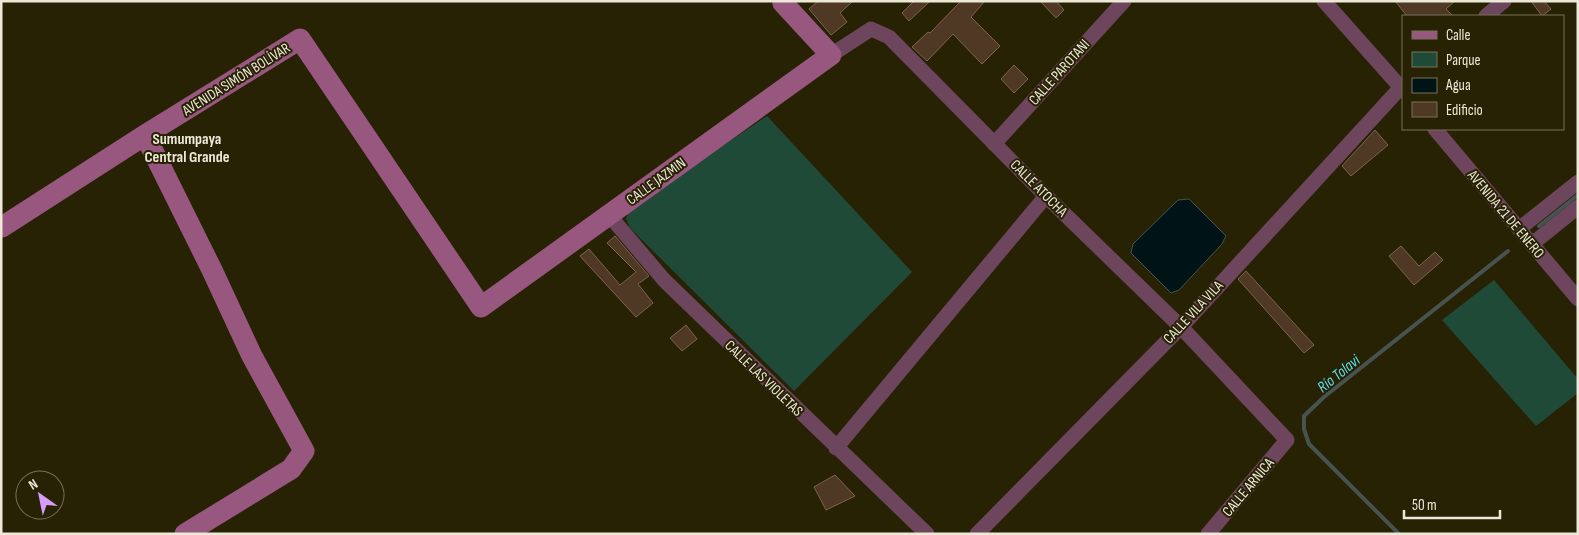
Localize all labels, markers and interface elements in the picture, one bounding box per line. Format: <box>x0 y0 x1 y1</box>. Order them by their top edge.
legend <box>1402 15 1564 130</box>
text: Calle <box>1446 26 1470 45</box>
street label: CALLE PAROTANI <box>1025 35 1094 109</box>
street label: AVENIDA SIMÓN BOLÍVAR <box>178 39 294 121</box>
text: Parque <box>1446 51 1481 70</box>
text: Agua <box>1445 76 1471 95</box>
text: Edificio <box>1446 101 1483 120</box>
district label: Sumumpaya Central Grande <box>144 130 230 167</box>
street label: CALLE JAZMIN <box>623 153 690 209</box>
street label: CALLE ATOCHA <box>1006 156 1072 222</box>
street label: AVENIDA 21 DE ENERO <box>1462 165 1548 262</box>
street label: CALLE VILA VILA <box>1159 276 1228 348</box>
street label: CALLE LAS VIOLETAS <box>721 336 807 420</box>
water label: Río Tolavi <box>1314 351 1365 397</box>
street label: CALLE ARNICA <box>1218 454 1279 521</box>
north arrow <box>15 470 65 520</box>
text: N <box>25 475 41 494</box>
scale bar <box>1404 488 1500 520</box>
text: 50 m <box>1412 496 1437 515</box>

